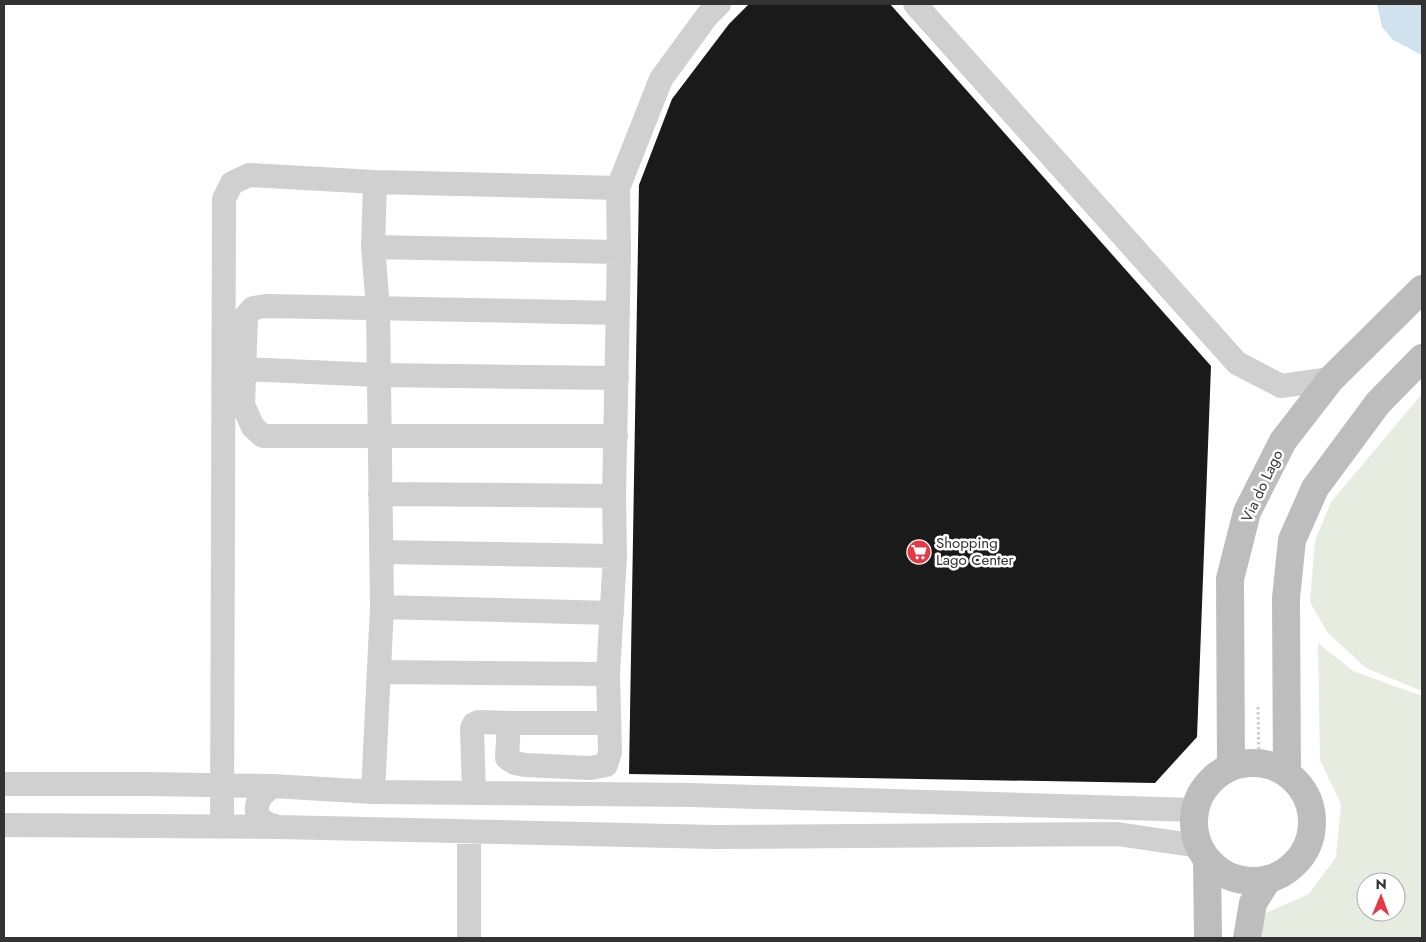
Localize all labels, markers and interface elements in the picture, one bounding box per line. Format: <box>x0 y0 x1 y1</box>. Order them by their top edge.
street label: Via do Lago <box>1236 446 1288 526</box>
place label: Shopping Lago Center <box>936 532 1014 571</box>
supermarket icon: Shopping Lago Center <box>906 539 932 565</box>
north arrow <box>1356 872 1406 922</box>
text: N <box>1375 874 1387 894</box>

